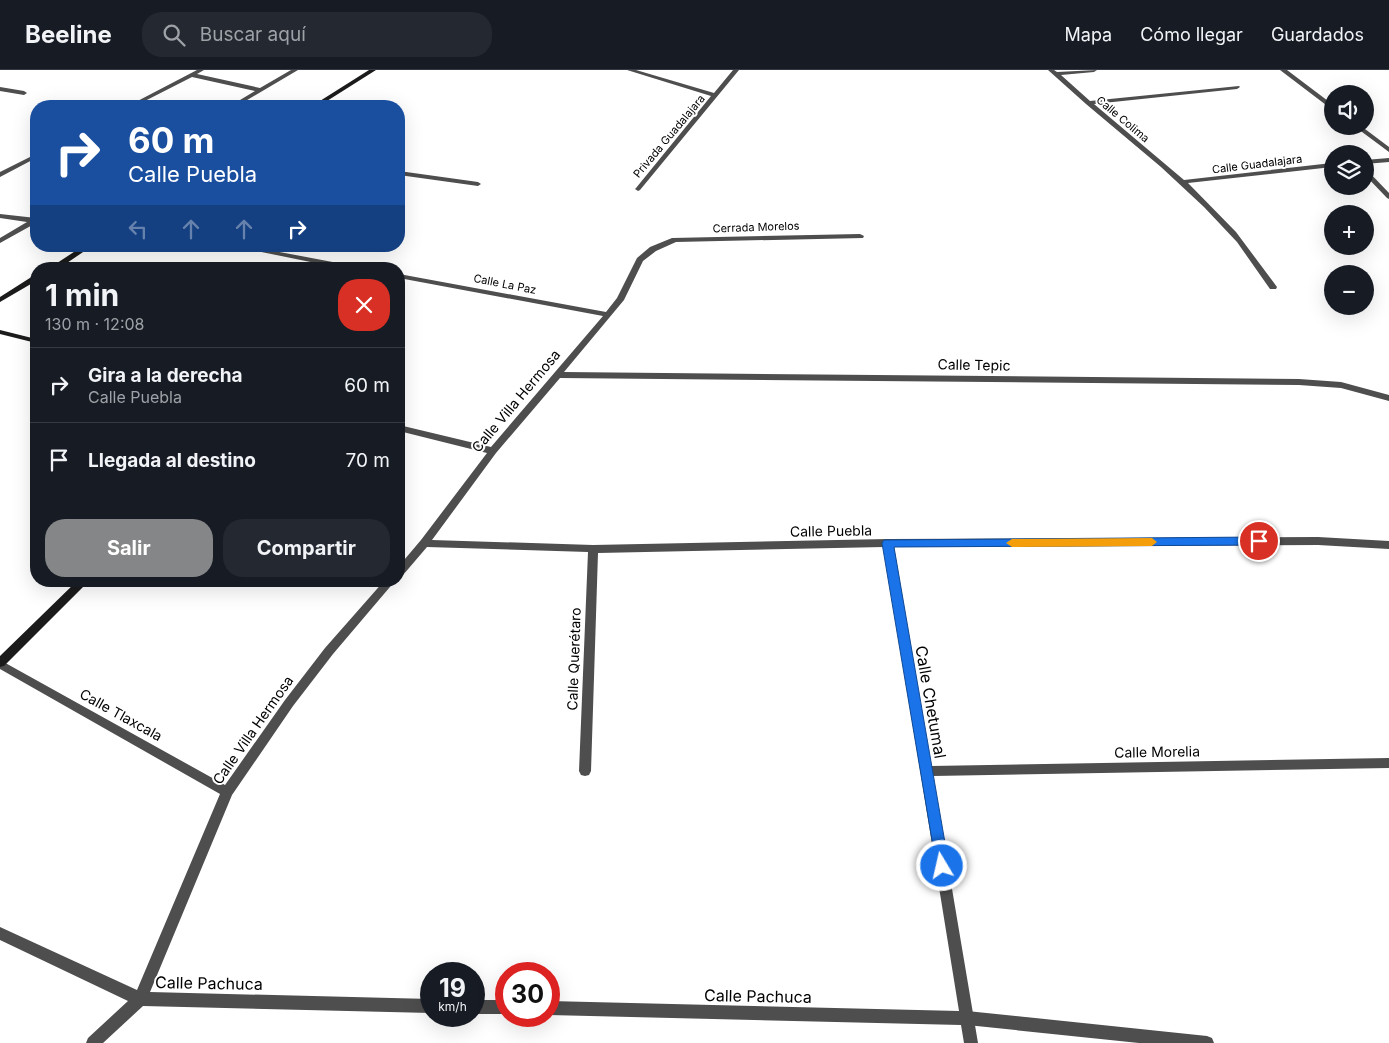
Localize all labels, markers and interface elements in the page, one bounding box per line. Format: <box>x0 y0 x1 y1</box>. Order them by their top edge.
search box <box>142 12 492 57</box>
text: Beeline <box>25 20 112 49</box>
icon: search <box>160 21 188 49</box>
text: Buscar aquí <box>200 23 306 46</box>
text: Mapa <box>1065 24 1112 45</box>
text: Cómo llegar <box>1140 24 1243 45</box>
text: Guardados <box>1271 24 1364 45</box>
map controls <box>1324 85 1374 315</box>
button: sound <box>1324 85 1374 135</box>
street label: Privada Guadalajara <box>630 92 708 180</box>
street label: Calle Colima <box>1094 93 1152 145</box>
text: 60 m <box>128 119 215 161</box>
icon: right <box>45 120 110 185</box>
button: layers <box>1324 145 1374 195</box>
street label: Calle Guadalajara <box>1211 152 1303 176</box>
text: Calle Puebla <box>128 161 257 187</box>
button: + <box>1324 205 1374 255</box>
icon: left <box>124 215 152 243</box>
icon: ahead <box>177 215 205 243</box>
icon: ahead <box>230 215 258 243</box>
icon: right <box>283 215 311 243</box>
street label: Cerrada Morelos <box>712 218 800 236</box>
button: − <box>1324 265 1374 315</box>
street label: Calle La Paz <box>472 271 538 297</box>
text: 1 min <box>45 277 119 313</box>
button: close <box>338 279 390 331</box>
text: 130 m · 12:08 <box>45 314 144 334</box>
street label: Calle Villa Hermosa <box>468 346 563 455</box>
street label: Calle Tepic <box>937 355 1011 374</box>
text: Gira a la derecha <box>88 364 243 387</box>
icon: right <box>45 371 73 399</box>
text: 60 m <box>344 374 390 397</box>
text: Calle Puebla <box>88 387 182 407</box>
icon: arrive <box>45 446 73 474</box>
text: Llegada al destino <box>88 449 256 472</box>
text: 70 m <box>346 449 390 472</box>
button: Salir <box>45 519 213 577</box>
button: Compartir <box>223 519 390 577</box>
pin <box>1238 520 1280 562</box>
street label: Calle Puebla <box>790 521 872 540</box>
icon: arrive <box>1245 527 1273 555</box>
street label: Calle Querétaro <box>563 607 584 711</box>
street label: Calle Chetumal <box>911 644 951 760</box>
street label: Calle Villa Hermosa <box>209 672 296 787</box>
street label: Calle Tlaxcala <box>77 685 166 744</box>
street label: Calle Morelia <box>1114 742 1200 761</box>
position arrow <box>915 839 967 891</box>
speed limit sign: 30 <box>495 962 560 1027</box>
street label: Calle Pachuca <box>155 972 263 994</box>
text: 19 <box>439 973 466 1003</box>
street label: Calle Pachuca <box>704 985 812 1007</box>
text: km/h <box>438 999 467 1014</box>

